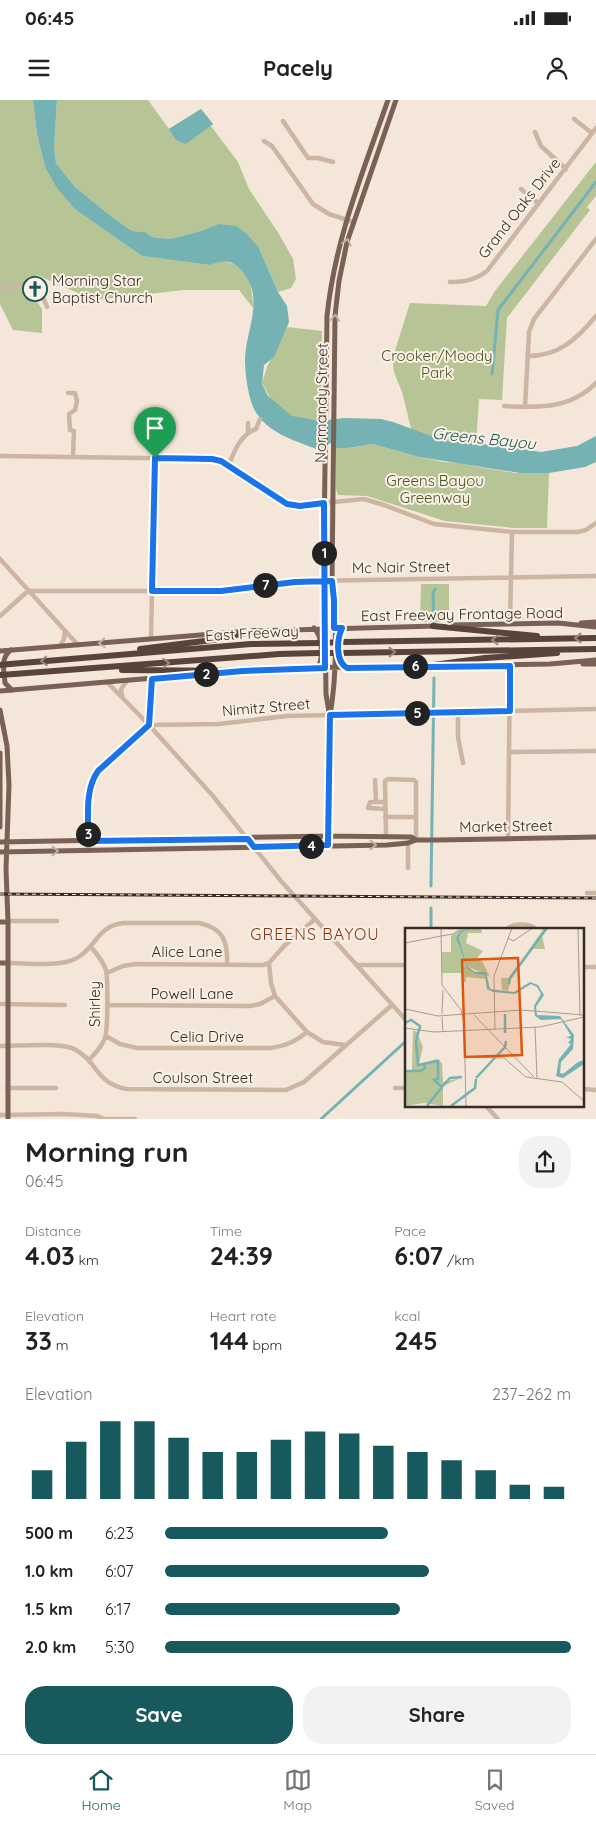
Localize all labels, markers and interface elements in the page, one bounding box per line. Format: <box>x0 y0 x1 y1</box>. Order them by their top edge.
text: 06:45 <box>25 6 74 30</box>
icon: menu <box>25 54 53 82</box>
text: Pacely <box>263 54 333 82</box>
icon: person <box>543 54 571 82</box>
street label: Grand Oaks Drive <box>474 154 564 262</box>
one-way arrow <box>342 238 352 246</box>
place label: Morning Star Baptist Church <box>52 271 153 307</box>
church icon: Morning Star Baptist Church <box>22 276 48 302</box>
one-way arrow <box>329 314 340 322</box>
street label: Normandy Street <box>310 343 332 463</box>
park label: Crooker/Moody Park <box>381 346 493 382</box>
pin <box>134 407 176 458</box>
icon: arrive <box>141 414 169 442</box>
water label: Greens Bayou <box>431 423 538 453</box>
park label: Greens Bayou Greenway <box>386 471 484 507</box>
pin: 1 <box>312 540 336 566</box>
text: 1 <box>322 544 327 562</box>
street label: Mc Nair Street <box>352 557 450 577</box>
pin: 7 <box>252 572 278 598</box>
text: 7 <box>262 576 269 594</box>
street label: East Freeway Frontage Road <box>361 603 563 625</box>
street label: East Freeway <box>205 621 299 645</box>
one-way arrow <box>574 633 582 643</box>
one-way arrow <box>490 634 498 645</box>
one-way arrow <box>97 637 105 648</box>
one-way arrow <box>388 647 396 657</box>
pin: 6 <box>402 654 428 678</box>
one-way arrow <box>40 655 48 666</box>
one-way arrow <box>163 657 171 668</box>
text: 6 <box>412 657 419 675</box>
pin: 2 <box>194 662 218 686</box>
text: 2 <box>203 665 210 683</box>
street label: Nimitz Street <box>221 694 311 720</box>
pin: 5 <box>404 700 430 726</box>
text: 5 <box>413 704 422 722</box>
street label: Market Street <box>459 816 553 836</box>
pin: 3 <box>76 822 100 846</box>
text: 3 <box>85 825 92 843</box>
pin: 4 <box>298 834 324 858</box>
text: 4 <box>307 837 316 855</box>
one-way arrow <box>369 840 377 850</box>
one-way arrow <box>52 846 60 856</box>
district label: GREENS BAYOU <box>250 924 380 944</box>
inset map <box>405 928 584 1106</box>
street label: Alice Lane <box>152 942 222 961</box>
street label: Shirley <box>85 981 104 1027</box>
street label: Powell Lane <box>151 984 233 1003</box>
street label: Celia Drive <box>170 1027 244 1046</box>
street label: Coulson Street <box>153 1068 253 1087</box>
text: Morning run <box>25 1134 189 1169</box>
button: share <box>519 1136 571 1188</box>
text: 06:45 <box>25 1171 63 1191</box>
text: Distance <box>25 1222 81 1240</box>
text: Time <box>210 1222 242 1240</box>
text: Pace <box>394 1222 426 1240</box>
text: 4.03 <box>25 1240 75 1271</box>
text: 24:39 <box>210 1240 273 1271</box>
text: 6:07 <box>394 1240 443 1271</box>
text: km <box>75 1251 99 1269</box>
text: /km <box>443 1251 474 1269</box>
text: Elevation <box>25 1307 84 1325</box>
text: Heart rate <box>210 1307 276 1325</box>
text: kcal <box>394 1307 420 1325</box>
text: 33 <box>25 1325 52 1356</box>
text: 144 <box>210 1325 249 1356</box>
text: 245 <box>394 1325 438 1356</box>
text: m <box>52 1336 68 1354</box>
text: bpm <box>249 1336 282 1354</box>
text: Elevation <box>25 1384 92 1404</box>
text: 237–262 m <box>492 1384 571 1404</box>
text: 500 m <box>25 1523 73 1543</box>
text: 6:23 <box>105 1523 134 1543</box>
text: 1.0 km <box>25 1561 73 1581</box>
text: 6:07 <box>105 1561 133 1581</box>
text: 1.5 km <box>25 1599 73 1619</box>
text: 6:17 <box>105 1599 131 1619</box>
text: 2.0 km <box>25 1637 76 1657</box>
text: 5:30 <box>105 1637 135 1657</box>
button: Save <box>25 1686 293 1744</box>
button: Share <box>303 1686 571 1744</box>
tab: Home <box>81 1766 121 1814</box>
tab: Map <box>283 1766 312 1814</box>
tab: Saved <box>475 1766 515 1814</box>

